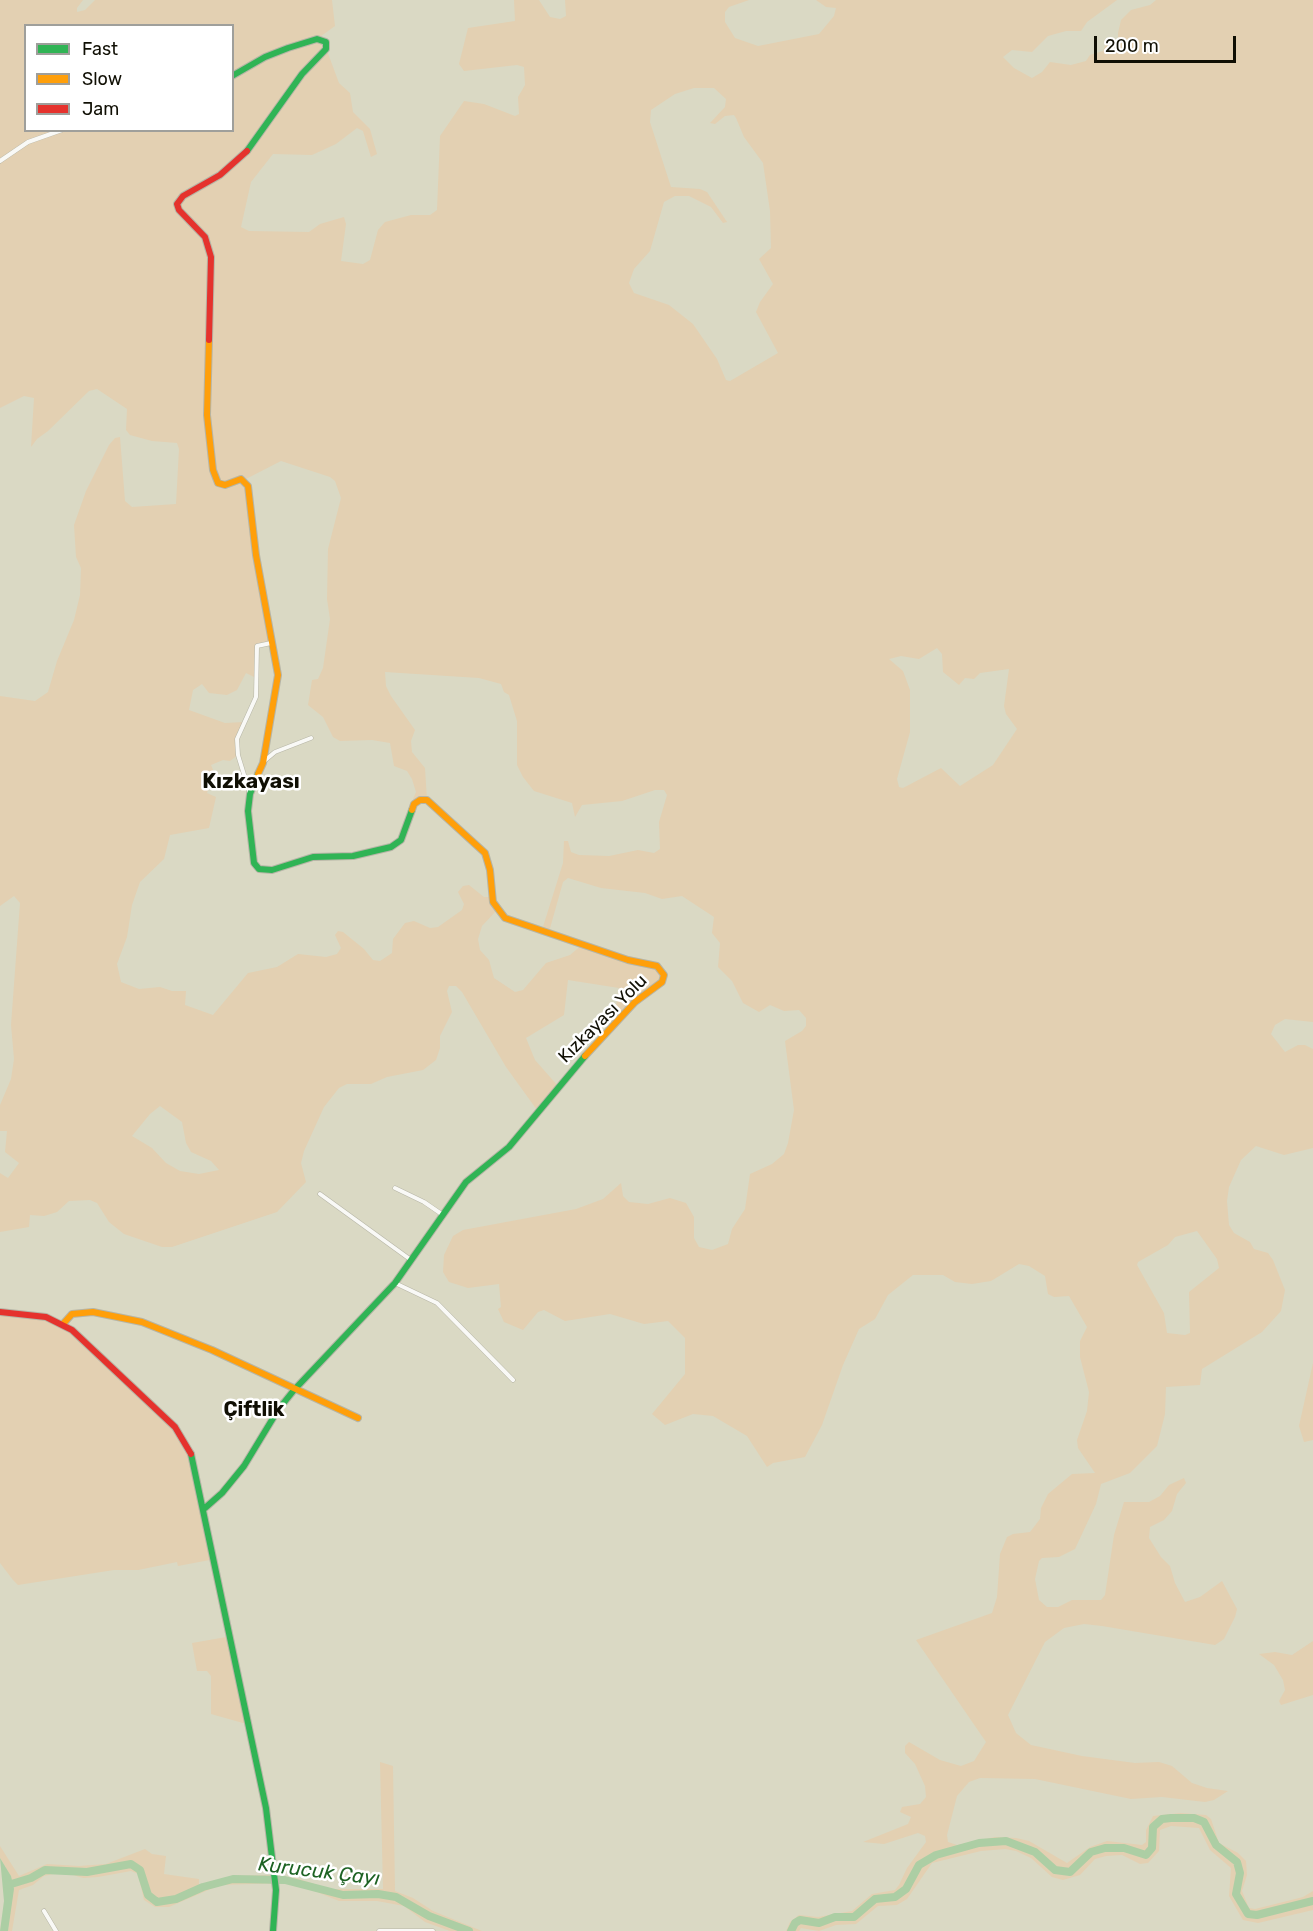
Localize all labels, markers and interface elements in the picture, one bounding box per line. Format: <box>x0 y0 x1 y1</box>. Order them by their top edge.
legend <box>24 24 234 132</box>
scale bar <box>1097 24 1240 62</box>
text: 200 m <box>1105 35 1159 57</box>
text: Fast <box>82 38 118 60</box>
text: Slow <box>82 68 122 90</box>
text: Jam <box>82 98 119 120</box>
district label: Kızkayası <box>202 769 300 795</box>
street label: Kızkayası Yolu <box>554 970 652 1068</box>
district label: Çiftlik <box>223 1398 285 1422</box>
water label: Kurucuk Çayı <box>257 1853 381 1891</box>

